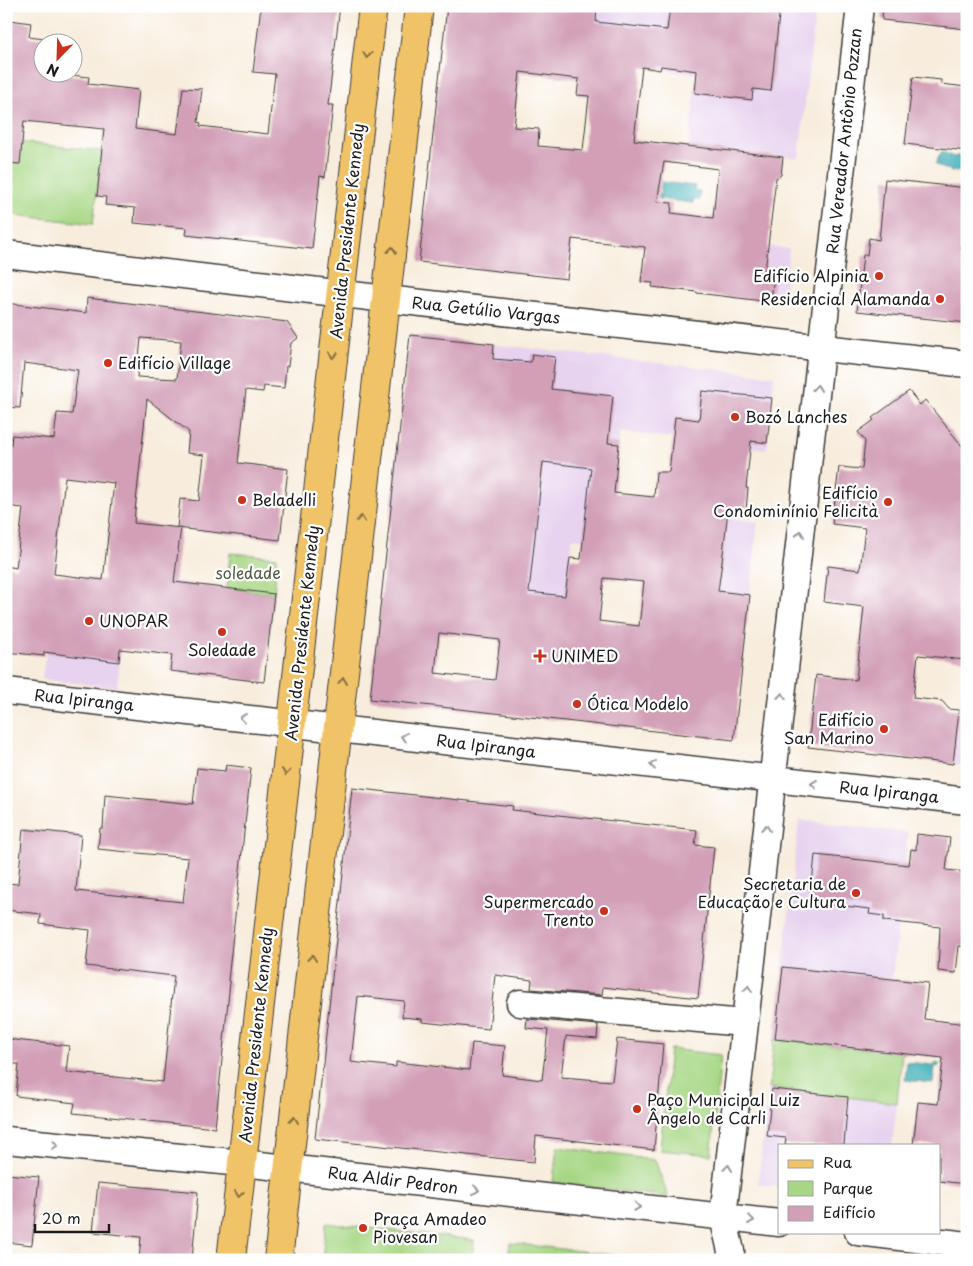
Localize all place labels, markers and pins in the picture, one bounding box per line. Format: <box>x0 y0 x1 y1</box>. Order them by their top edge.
place label: Edifício Alpinia <box>753 263 870 287</box>
marker: Edifício Alpinia <box>873 270 885 282</box>
place label: Residencial Alamanda <box>760 286 930 310</box>
marker: Residencial Alamanda <box>934 293 946 305</box>
place label: Edifício Village <box>118 350 231 374</box>
marker: Edifício Village <box>102 357 114 369</box>
place label: Bozó Lanches <box>745 404 847 428</box>
marker: Bozó Lanches <box>729 411 741 423</box>
place label: Edifício Condominínio Felicità <box>713 480 878 522</box>
place label: Beladelli <box>252 487 316 511</box>
marker: Beladelli <box>236 494 248 506</box>
marker: Edifício Condominínio Felicità <box>882 496 894 508</box>
place label: UNOPAR <box>99 608 169 632</box>
marker: UNOPAR <box>83 615 95 627</box>
marker: Soledade <box>216 626 228 638</box>
place label: Soledade <box>188 637 256 661</box>
place label: UNIMED <box>551 643 618 667</box>
marker: UNIMED <box>533 649 547 663</box>
place label: Ótica Modelo <box>587 691 689 715</box>
marker: Ótica Modelo <box>571 698 583 710</box>
place label: Edifício San Marino <box>784 707 874 749</box>
marker: Edifício San Marino <box>878 723 890 735</box>
place label: Secretaria de Educação e Cultura <box>698 871 846 913</box>
marker: Secretaria de Educação e Cultura <box>850 887 862 899</box>
place label: Supermercado Trento <box>484 889 594 931</box>
marker: Supermercado Trento <box>598 905 610 917</box>
place label: Paço Municipal Luiz Ângelo de Carli <box>647 1087 800 1129</box>
marker: Paço Municipal Luiz Ângelo de Carli <box>631 1103 643 1115</box>
place label: Praça Amadeo Piovesan <box>373 1206 487 1248</box>
marker: Praça Amadeo Piovesan <box>357 1222 369 1234</box>

